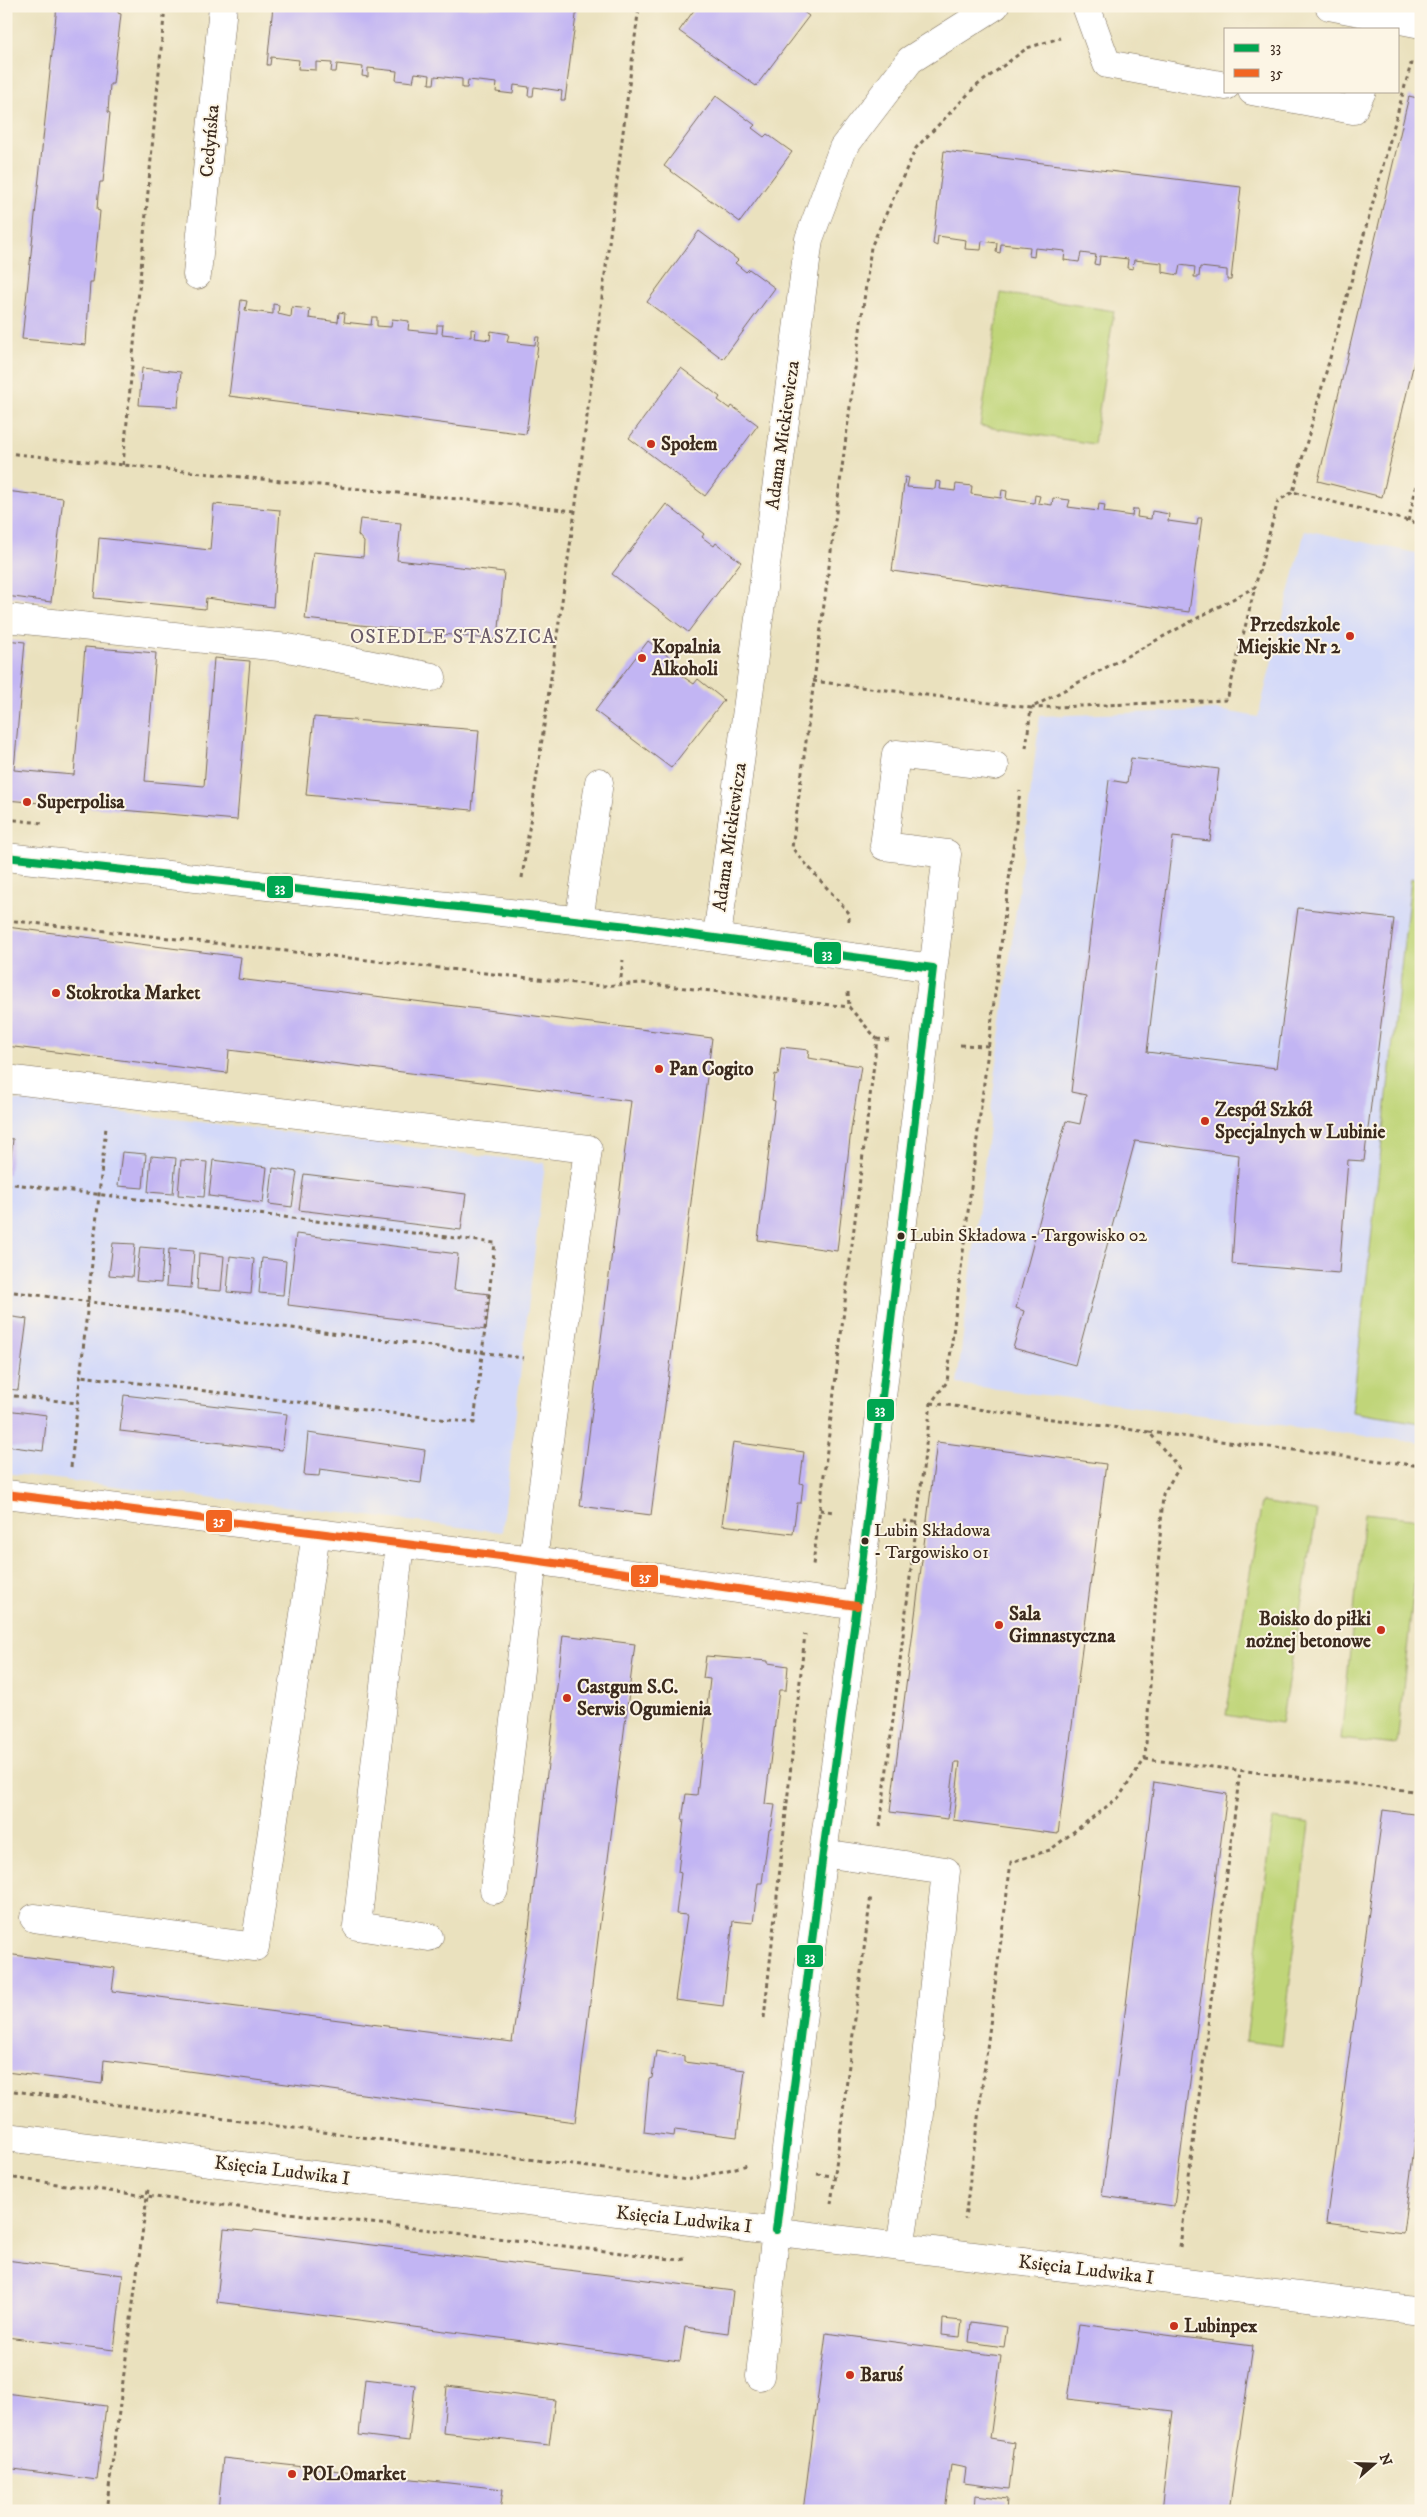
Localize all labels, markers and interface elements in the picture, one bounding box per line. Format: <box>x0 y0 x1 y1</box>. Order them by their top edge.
legend <box>1224 28 1400 92</box>
text: 33 <box>1270 38 1281 57</box>
text: 35 <box>1270 64 1284 83</box>
street label: Cedyńska <box>195 104 225 178</box>
street label: Adama Mickiewicza <box>761 359 805 511</box>
place label: Społem <box>661 433 718 456</box>
marker: Społem <box>645 438 657 450</box>
place label: Przedszkole Miejskie Nr 2 <box>1237 614 1341 660</box>
district label: OSIEDLE STASZICA <box>350 625 556 650</box>
marker: Przedszkole Miejskie Nr 2 <box>1344 630 1356 642</box>
place label: Kopalnia Alkoholi <box>651 636 722 681</box>
marker: Kopalnia Alkoholi <box>636 652 648 664</box>
street label: Adama Mickiewicza <box>708 761 752 913</box>
place label: Superpolisa <box>37 791 125 814</box>
marker: Superpolisa <box>21 796 33 808</box>
line badge: 33 <box>266 875 294 899</box>
text: 33 <box>275 879 285 897</box>
line badge: 33 <box>813 941 842 965</box>
text: 33 <box>822 945 832 963</box>
place label: Stokrotka Market <box>66 982 201 1005</box>
marker: Stokrotka Market <box>50 987 62 999</box>
place label: Pan Cogito <box>669 1058 753 1081</box>
marker: Pan Cogito <box>653 1063 665 1075</box>
place label: Zespół Szkół Specjalnych w Lubinie <box>1215 1099 1386 1145</box>
marker: Zespół Szkół Specjalnych w Lubinie <box>1199 1115 1211 1127</box>
place label: Lubin Składowa - Targowisko 02 <box>910 1225 1147 1247</box>
marker: Lubin Składowa - Targowisko 02 <box>896 1231 906 1241</box>
line badge: 33 <box>866 1398 895 1422</box>
text: 33 <box>875 1401 885 1419</box>
line badge: 35 <box>205 1509 233 1533</box>
text: 35 <box>213 1512 225 1530</box>
place label: Lubin Składowa - Targowisko 01 <box>874 1520 991 1564</box>
marker: Lubin Składowa - Targowisko 01 <box>860 1536 870 1546</box>
line badge: 35 <box>630 1564 659 1588</box>
text: 35 <box>639 1568 651 1586</box>
place label: Sala Gimnastyczna <box>1009 1603 1116 1648</box>
place label: Boisko do piłki nożnej betonowe <box>1246 1608 1371 1654</box>
marker: Sala Gimnastyczna <box>993 1619 1005 1631</box>
marker: Boisko do piłki nożnej betonowe <box>1375 1624 1387 1636</box>
place label: Castgum S.C. Serwis Ogumienia <box>577 1676 712 1721</box>
marker: Castgum S.C. Serwis Ogumienia <box>561 1692 573 1704</box>
line badge: 33 <box>796 1944 824 1968</box>
text: 33 <box>805 1948 815 1966</box>
street label: Księcia Ludwika I <box>213 2151 351 2191</box>
street label: Księcia Ludwika I <box>615 2201 753 2239</box>
street label: Księcia Ludwika I <box>1017 2250 1155 2290</box>
place label: Lubinpex <box>1184 2315 1258 2338</box>
marker: Lubinpex <box>1168 2320 1180 2332</box>
place label: Baruś <box>860 2364 904 2387</box>
marker: Baruś <box>844 2369 856 2381</box>
north arrow <box>1350 2440 1400 2490</box>
text: N <box>1375 2451 1396 2469</box>
place label: POLOmarket <box>302 2463 407 2486</box>
marker: POLOmarket <box>286 2468 298 2480</box>

